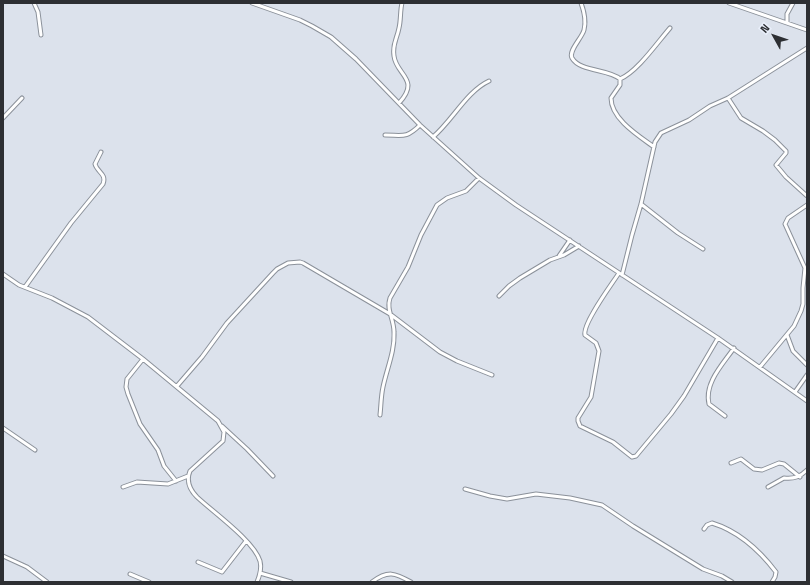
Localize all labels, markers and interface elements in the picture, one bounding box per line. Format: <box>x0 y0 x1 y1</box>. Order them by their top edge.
north arrow <box>754 16 794 56</box>
text: N <box>757 21 773 36</box>

